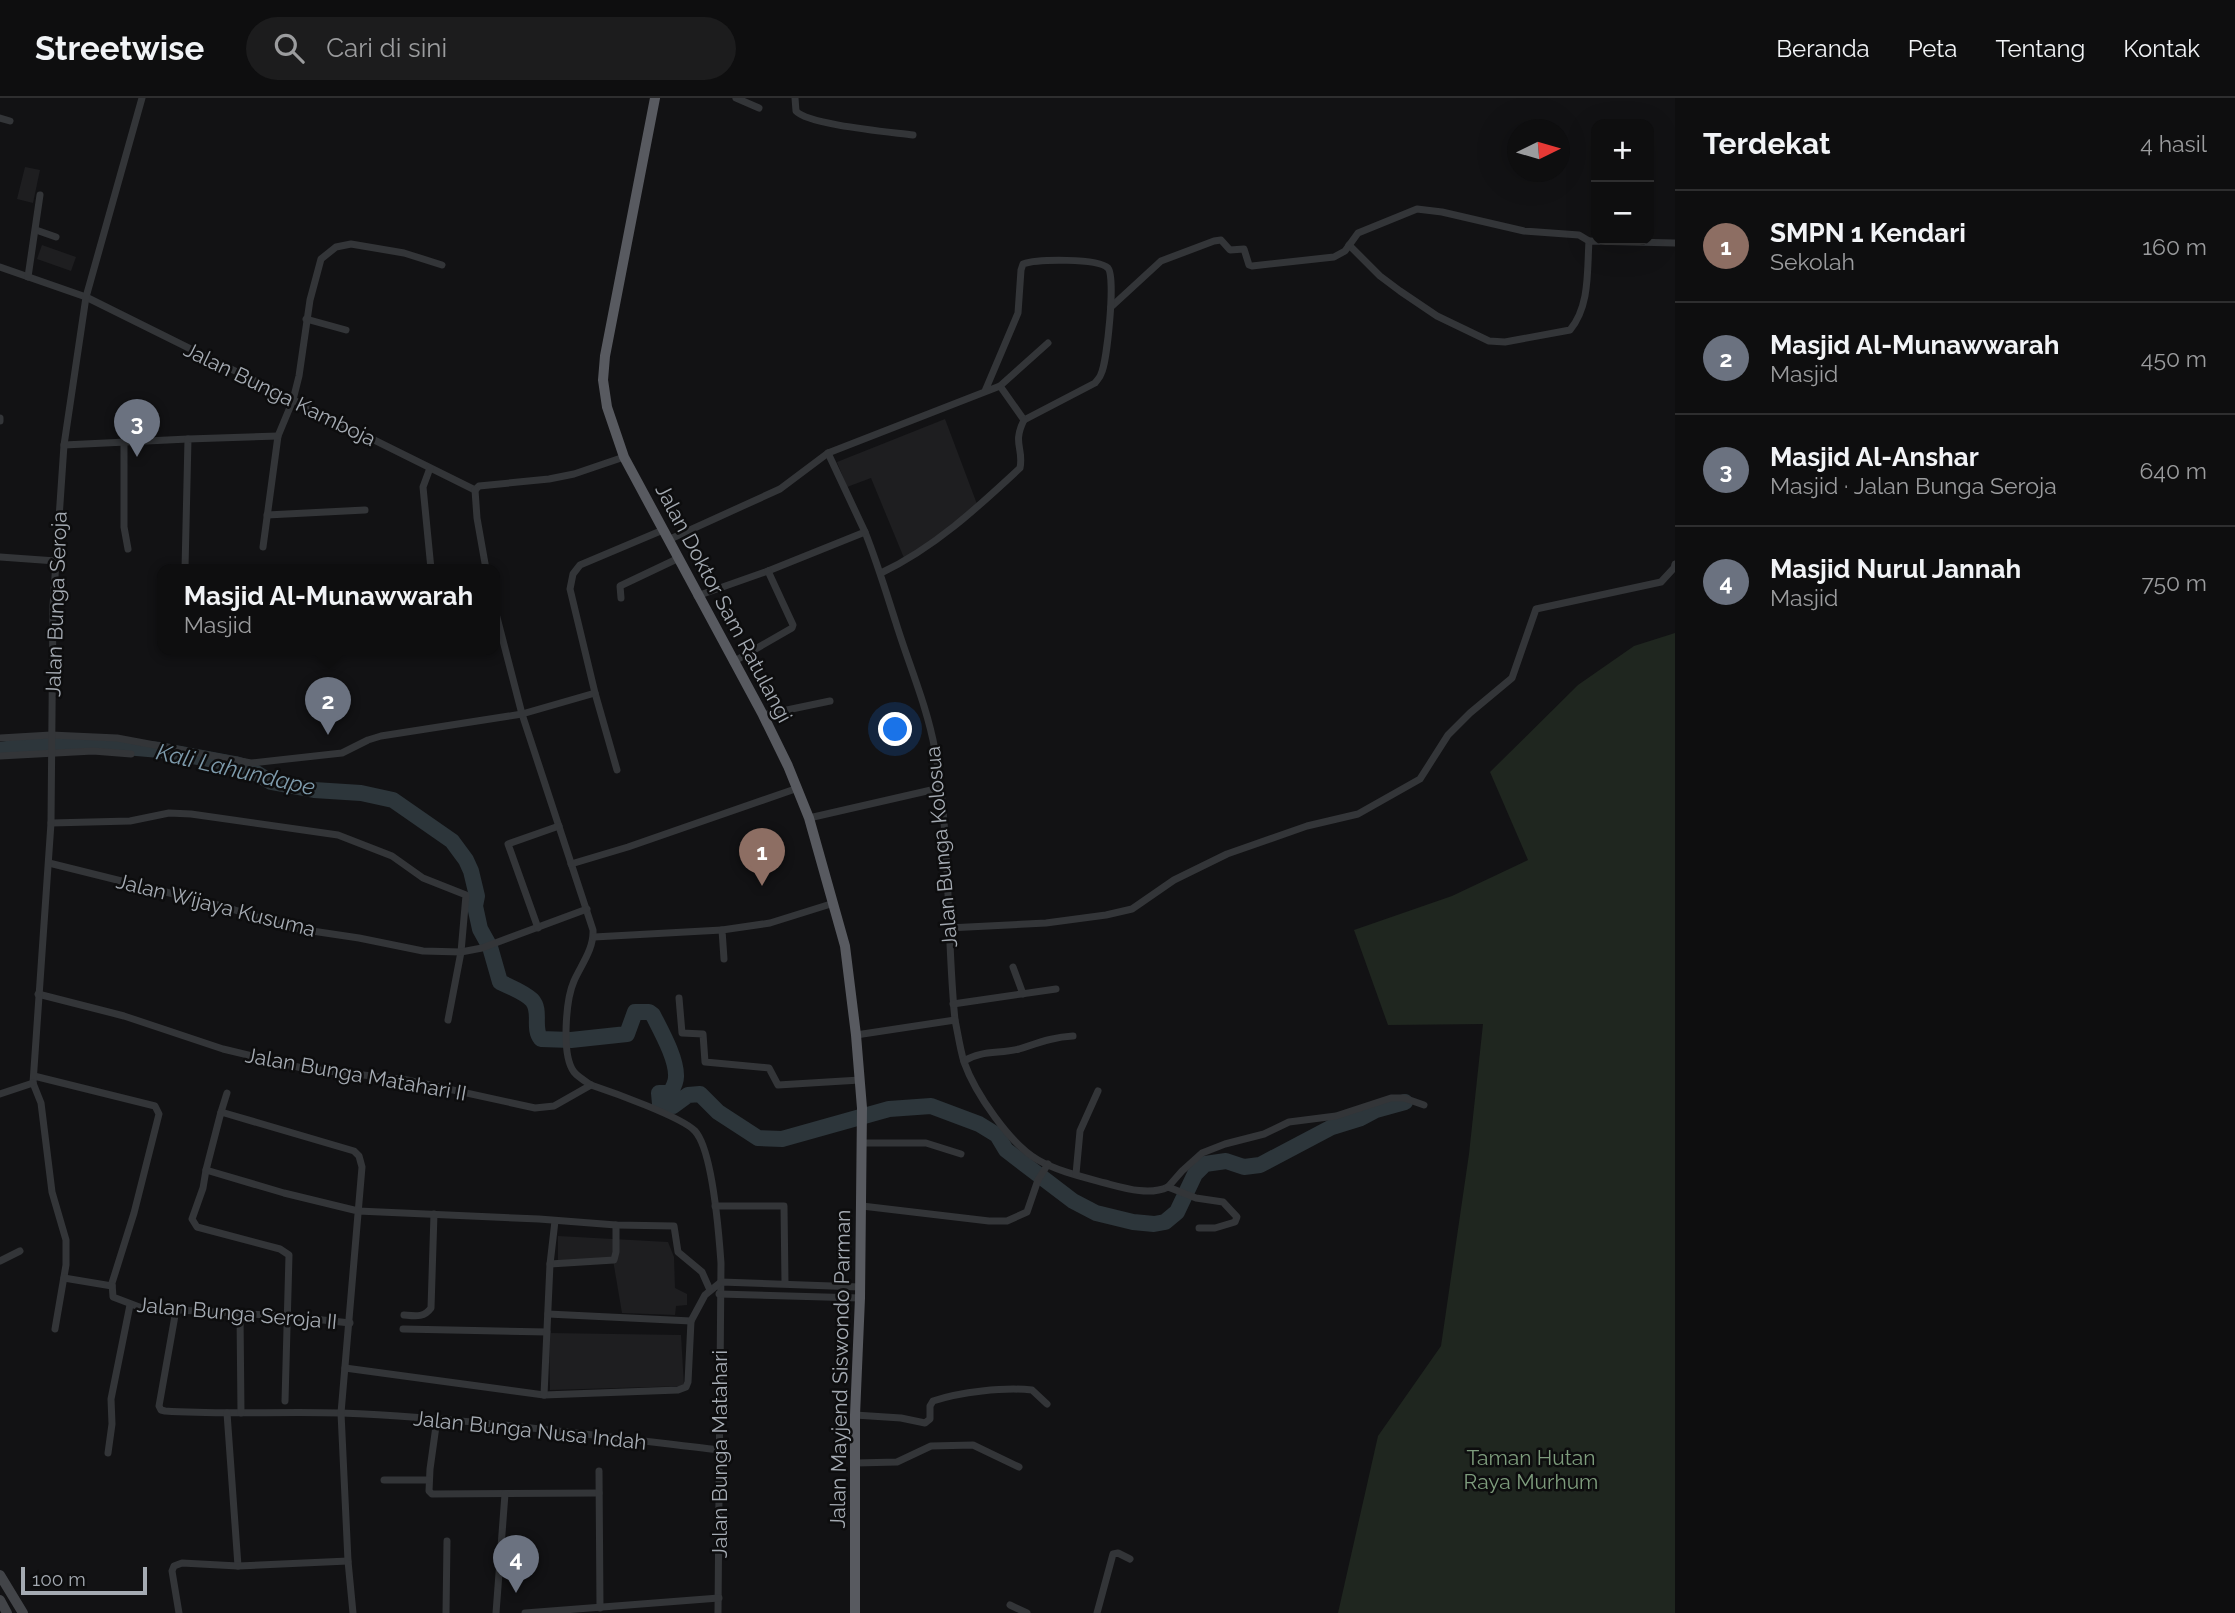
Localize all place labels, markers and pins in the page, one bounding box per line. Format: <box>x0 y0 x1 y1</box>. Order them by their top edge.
pin: 3 <box>114 399 160 457</box>
pin: 2 <box>305 677 351 735</box>
pin: 1 <box>739 828 785 886</box>
pin: 4 <box>493 1535 539 1593</box>

